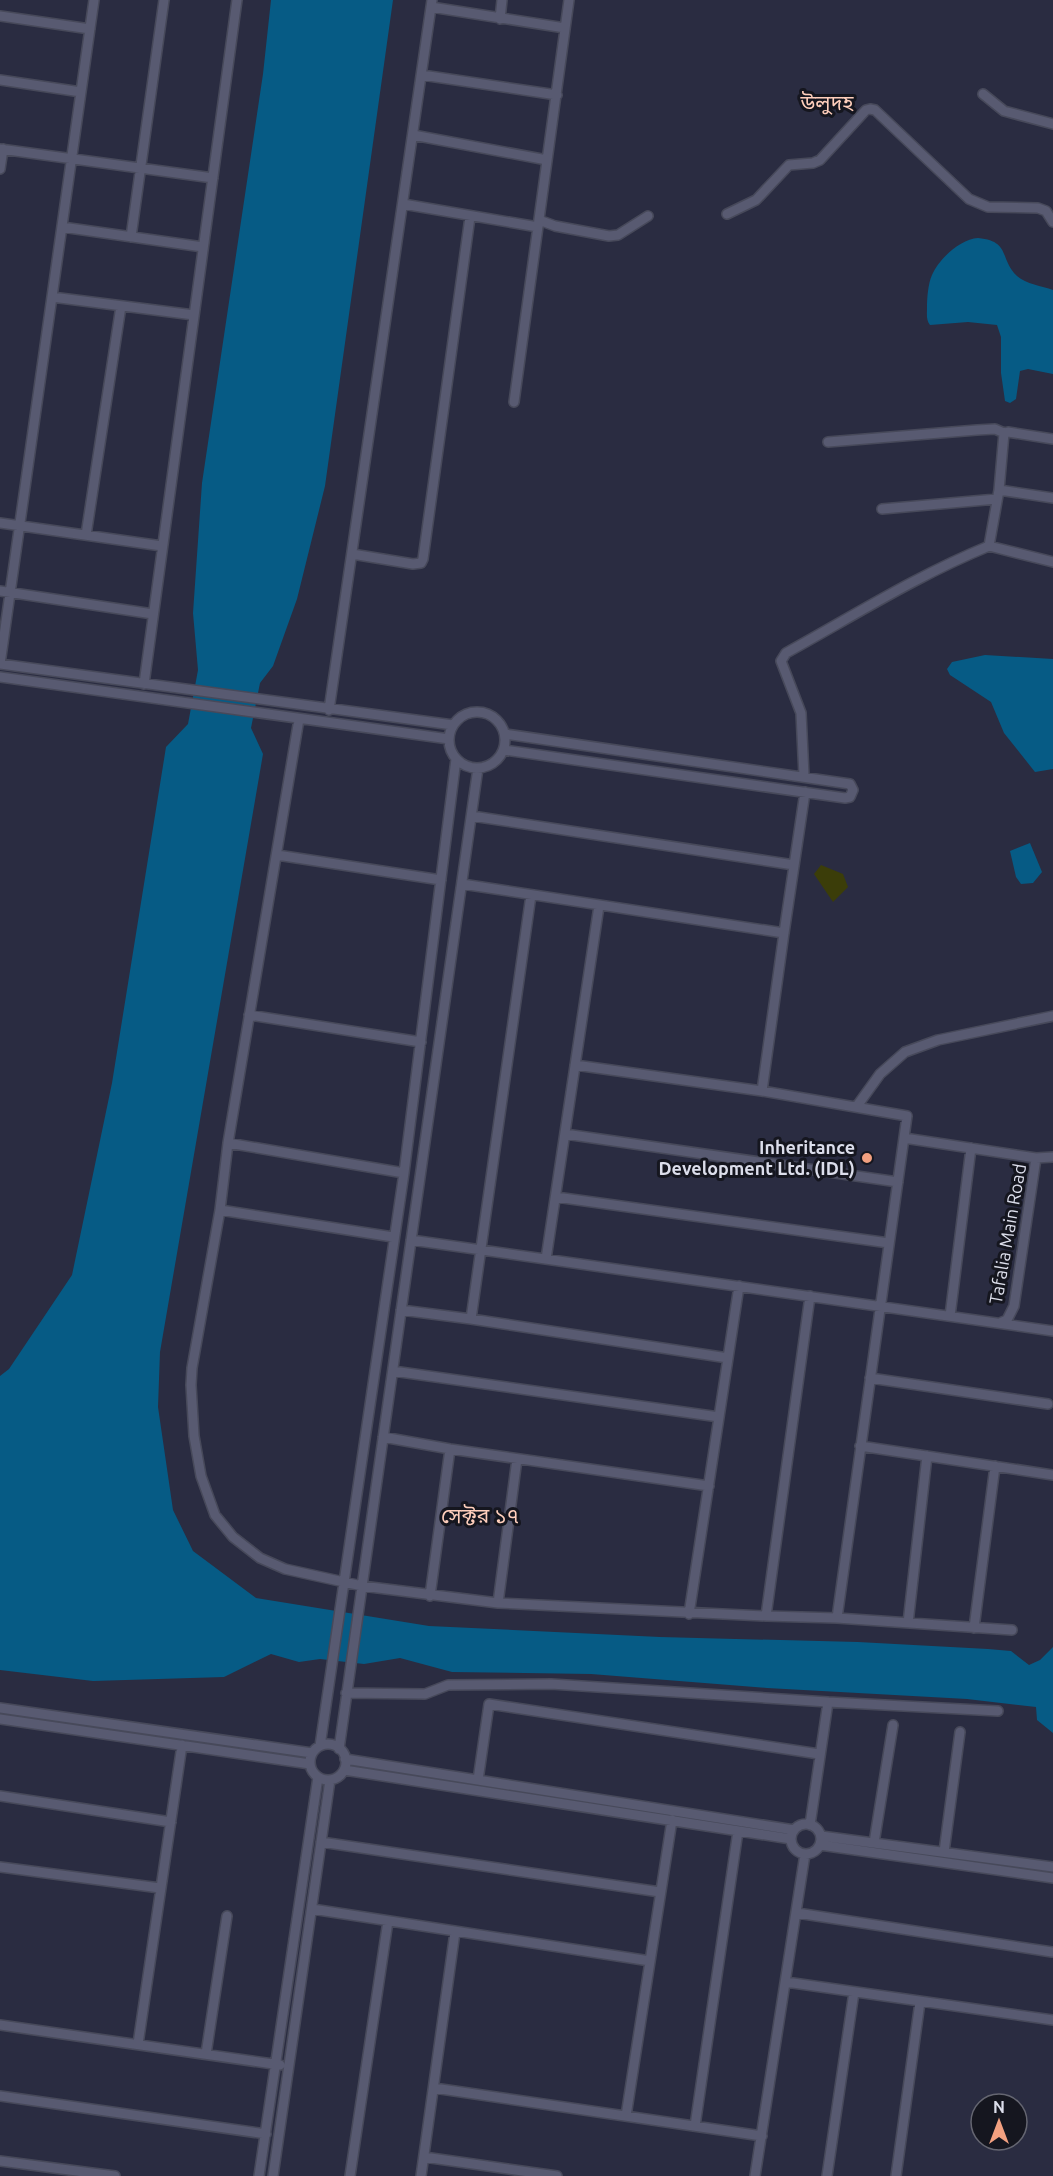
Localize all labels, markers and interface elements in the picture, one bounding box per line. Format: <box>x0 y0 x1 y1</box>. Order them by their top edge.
district label: উলুদহ <box>799 90 854 115</box>
place label: Inheritance Development Ltd. (IDL) <box>658 1137 855 1179</box>
marker: Inheritance Development Ltd. (IDL) <box>860 1151 874 1165</box>
street label: Tafalia Main Road <box>985 1162 1029 1306</box>
district label: সেক্টর ১৭ <box>441 1503 519 1527</box>
north arrow <box>969 2092 1029 2152</box>
text: N <box>993 2098 1005 2116</box>

